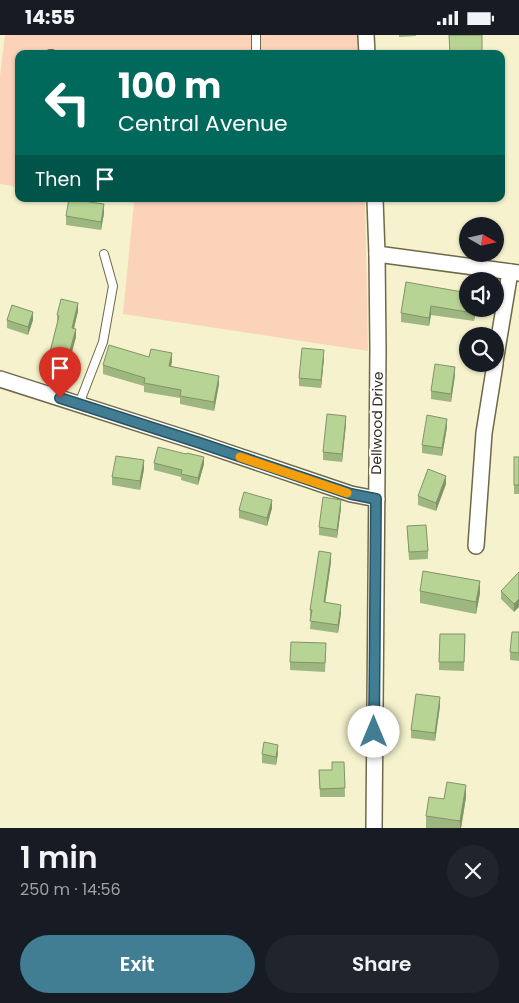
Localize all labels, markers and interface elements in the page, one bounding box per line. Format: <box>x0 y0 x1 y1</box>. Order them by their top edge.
text: 14:55 <box>25 4 75 31</box>
text: 100 m <box>118 61 221 110</box>
icon: left <box>35 70 100 135</box>
text: Central Avenue <box>118 108 288 139</box>
icon: arrive <box>91 165 119 193</box>
text: Then <box>35 166 81 193</box>
north arrow <box>459 217 504 263</box>
map controls <box>459 217 504 372</box>
button: sound <box>459 272 504 317</box>
button: search <box>459 327 504 372</box>
pin <box>39 347 81 398</box>
icon: arrive <box>46 354 74 382</box>
street label: Dellwood Drive <box>366 371 388 475</box>
position arrow <box>347 705 399 757</box>
text: 1 min <box>20 836 98 879</box>
button: close <box>447 845 499 897</box>
text: 250 m · 14:56 <box>20 878 121 901</box>
button: Exit <box>20 935 255 993</box>
button: Share <box>265 935 499 993</box>

